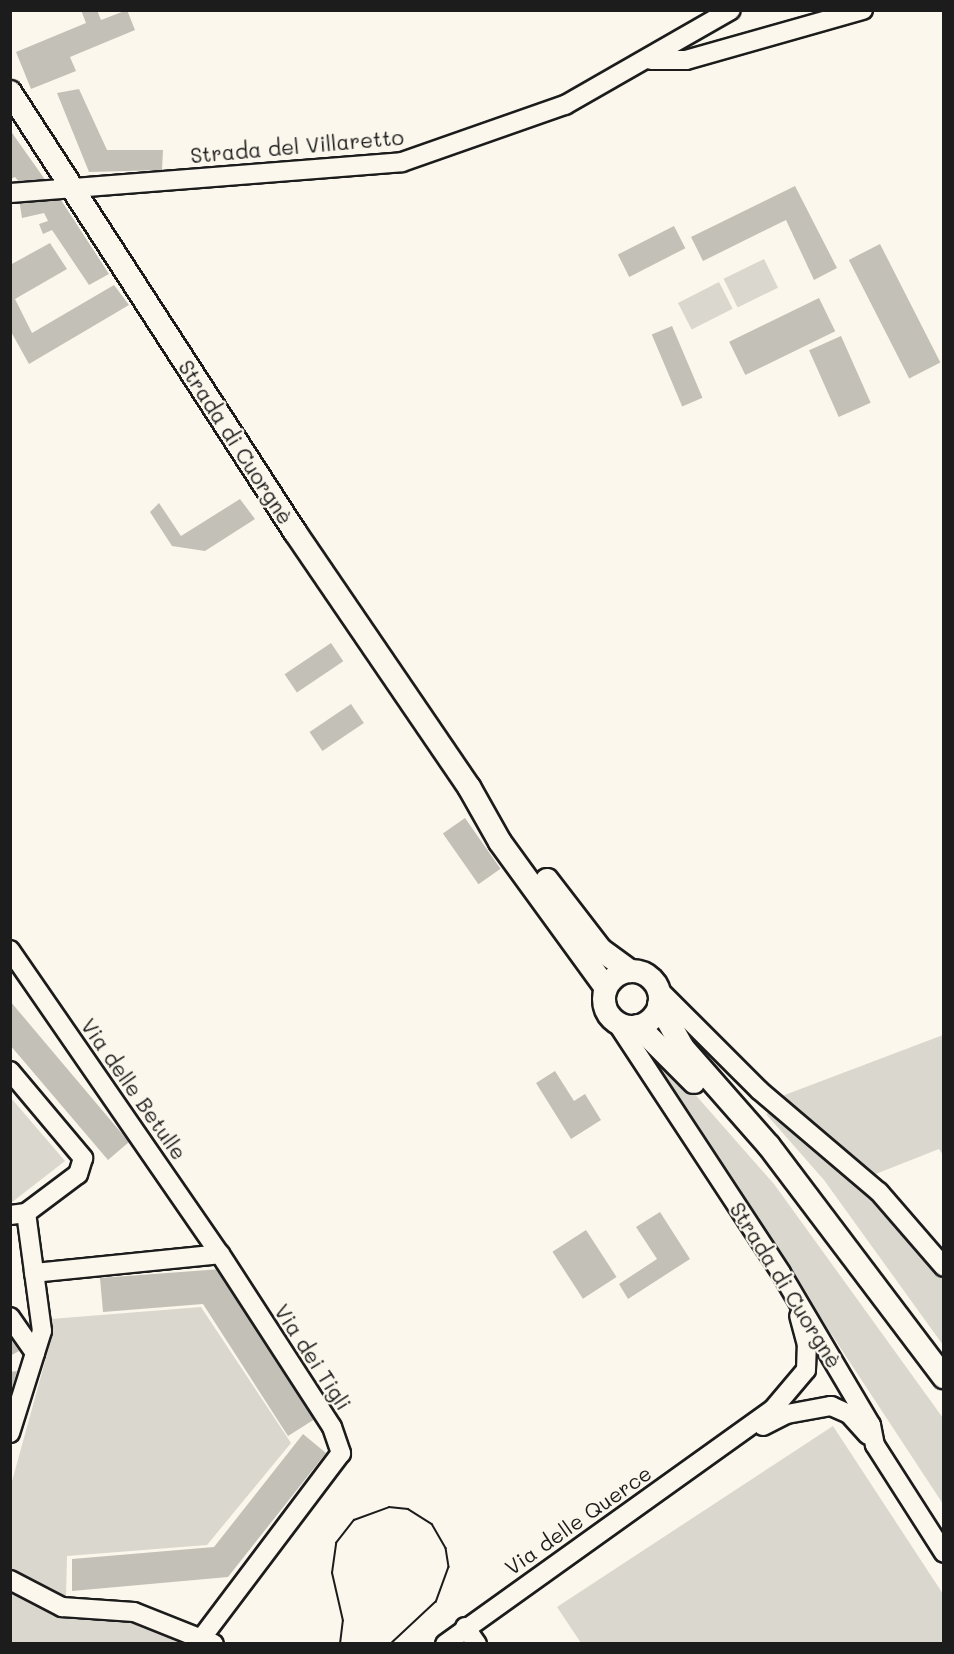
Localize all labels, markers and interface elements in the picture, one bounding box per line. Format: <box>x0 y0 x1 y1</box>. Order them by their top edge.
street label: Strada del Villaretto <box>189 124 405 168</box>
street label: Strada di Cuorgnè <box>174 355 298 529</box>
street label: Via delle Betulle <box>76 1014 192 1164</box>
street label: Strada di Cuorgnè <box>725 1198 847 1372</box>
street label: Via dei Tigli <box>269 1299 357 1415</box>
street label: Via delle Querce <box>500 1460 656 1580</box>

